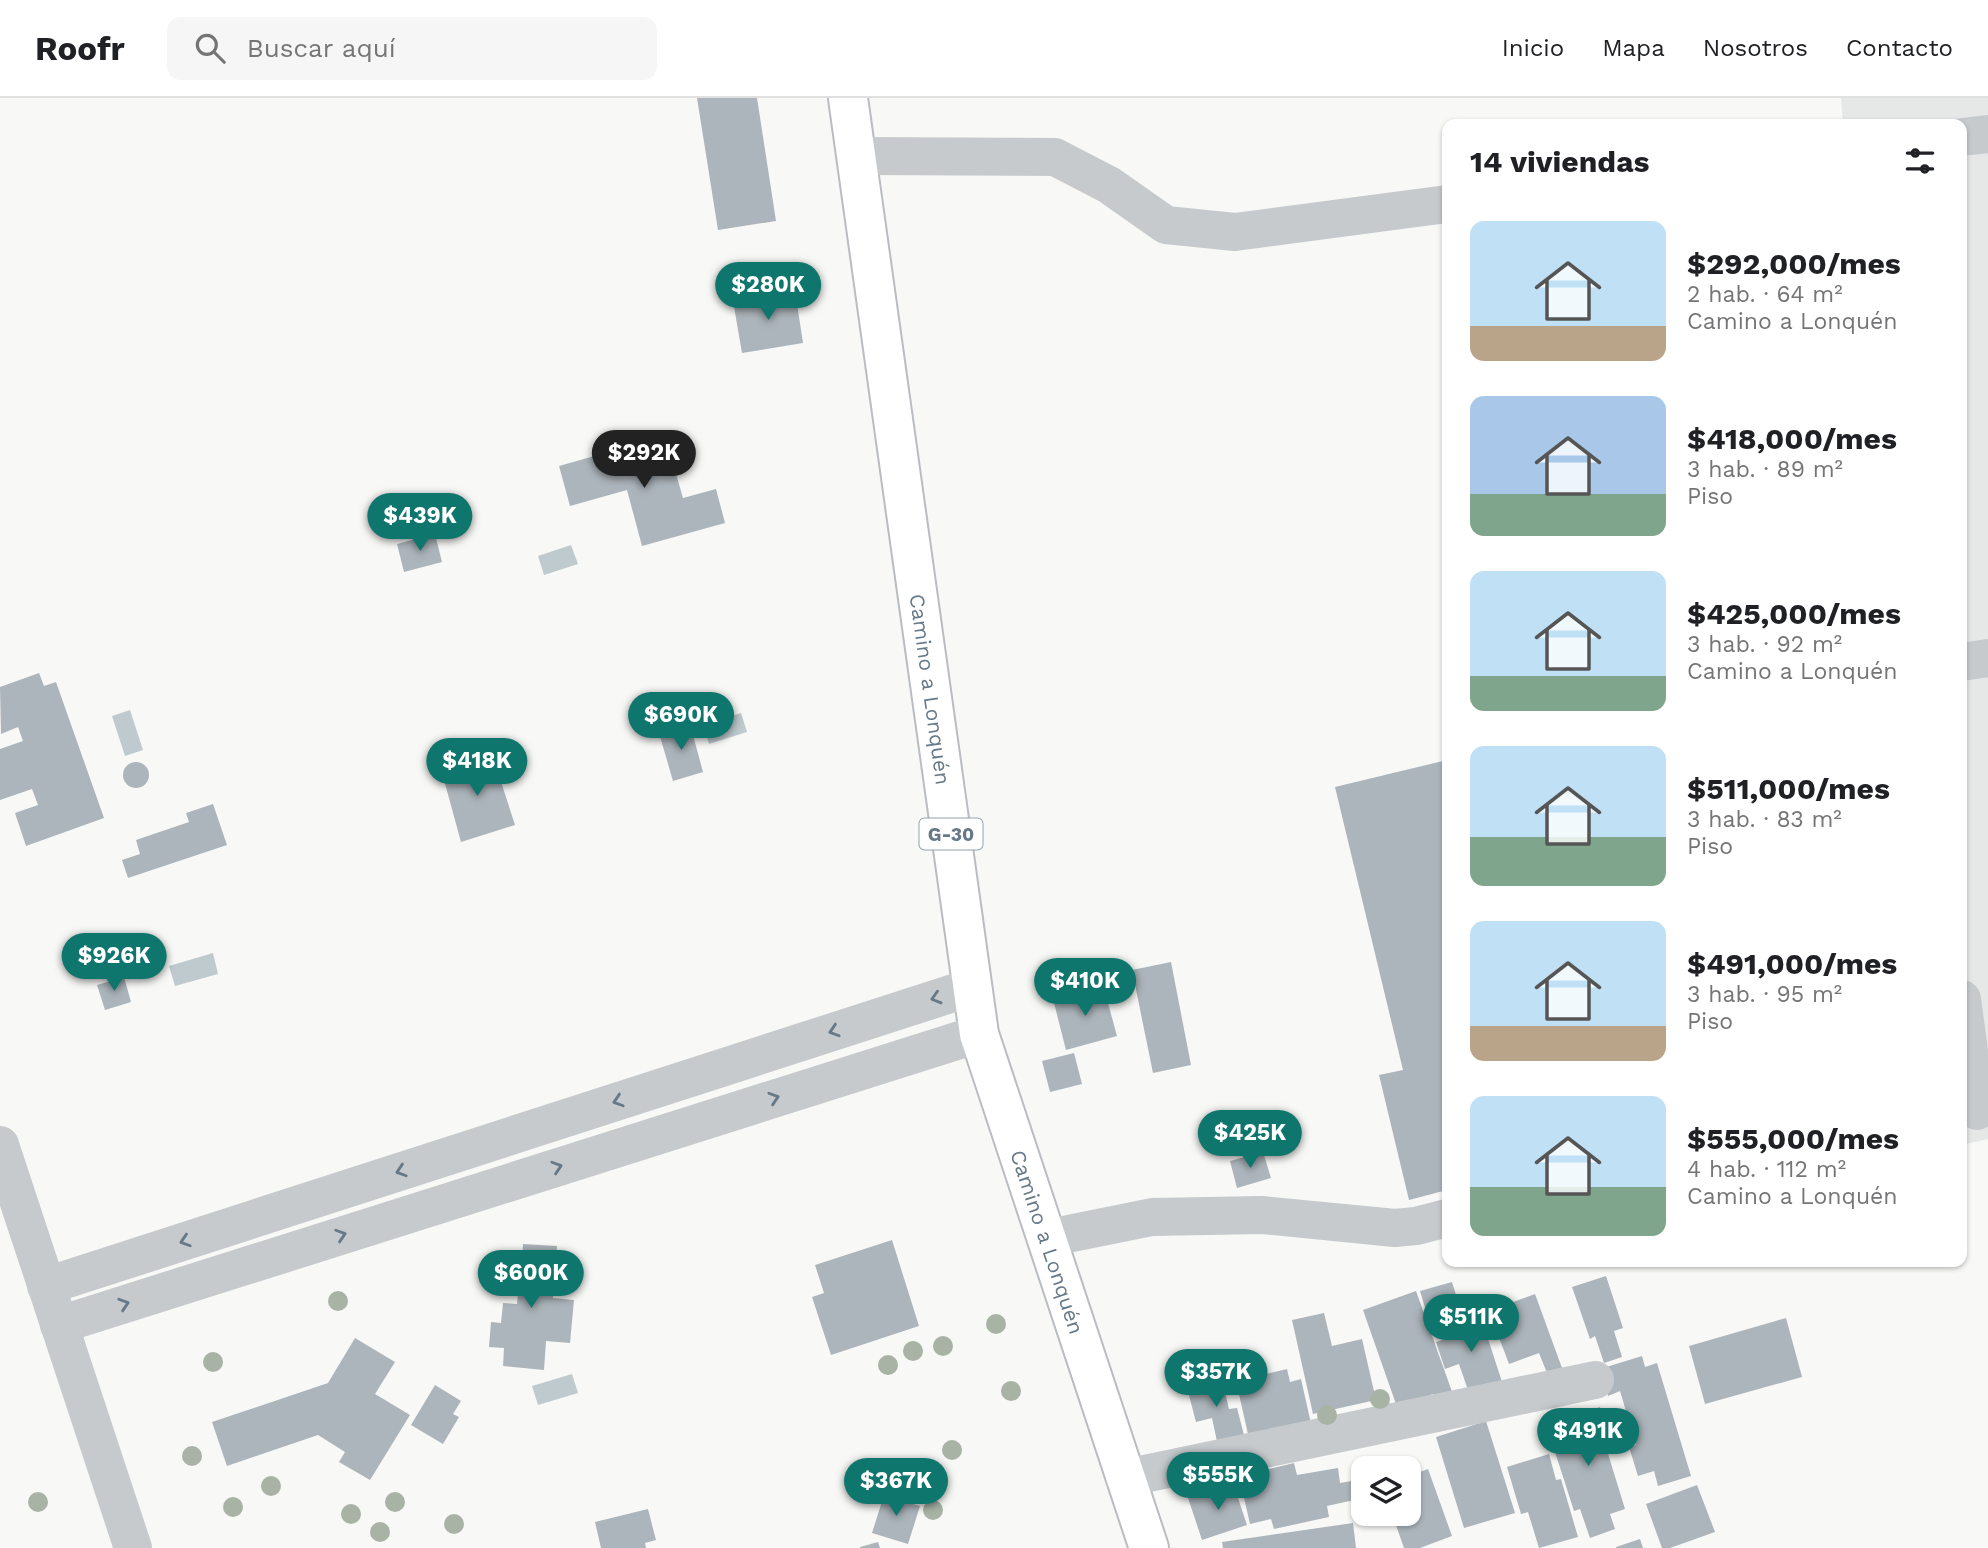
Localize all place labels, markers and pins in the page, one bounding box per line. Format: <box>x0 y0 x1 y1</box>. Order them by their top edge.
pin: $280K <box>719 262 817 322</box>
pin: $292K <box>595 430 693 490</box>
pin: $439K <box>371 494 469 553</box>
pin: $690K <box>632 692 730 752</box>
pin: $418K <box>428 738 526 798</box>
pin: $926K <box>65 934 163 993</box>
pin: $410K <box>1036 958 1134 1018</box>
pin: $425K <box>1201 1110 1299 1170</box>
pin: $600K <box>482 1250 580 1310</box>
pin: $511K <box>1422 1294 1520 1354</box>
pin: $357K <box>1167 1350 1265 1409</box>
pin: $491K <box>1539 1408 1637 1468</box>
pin: $555K <box>1169 1452 1267 1512</box>
pin: $367K <box>847 1458 945 1518</box>

